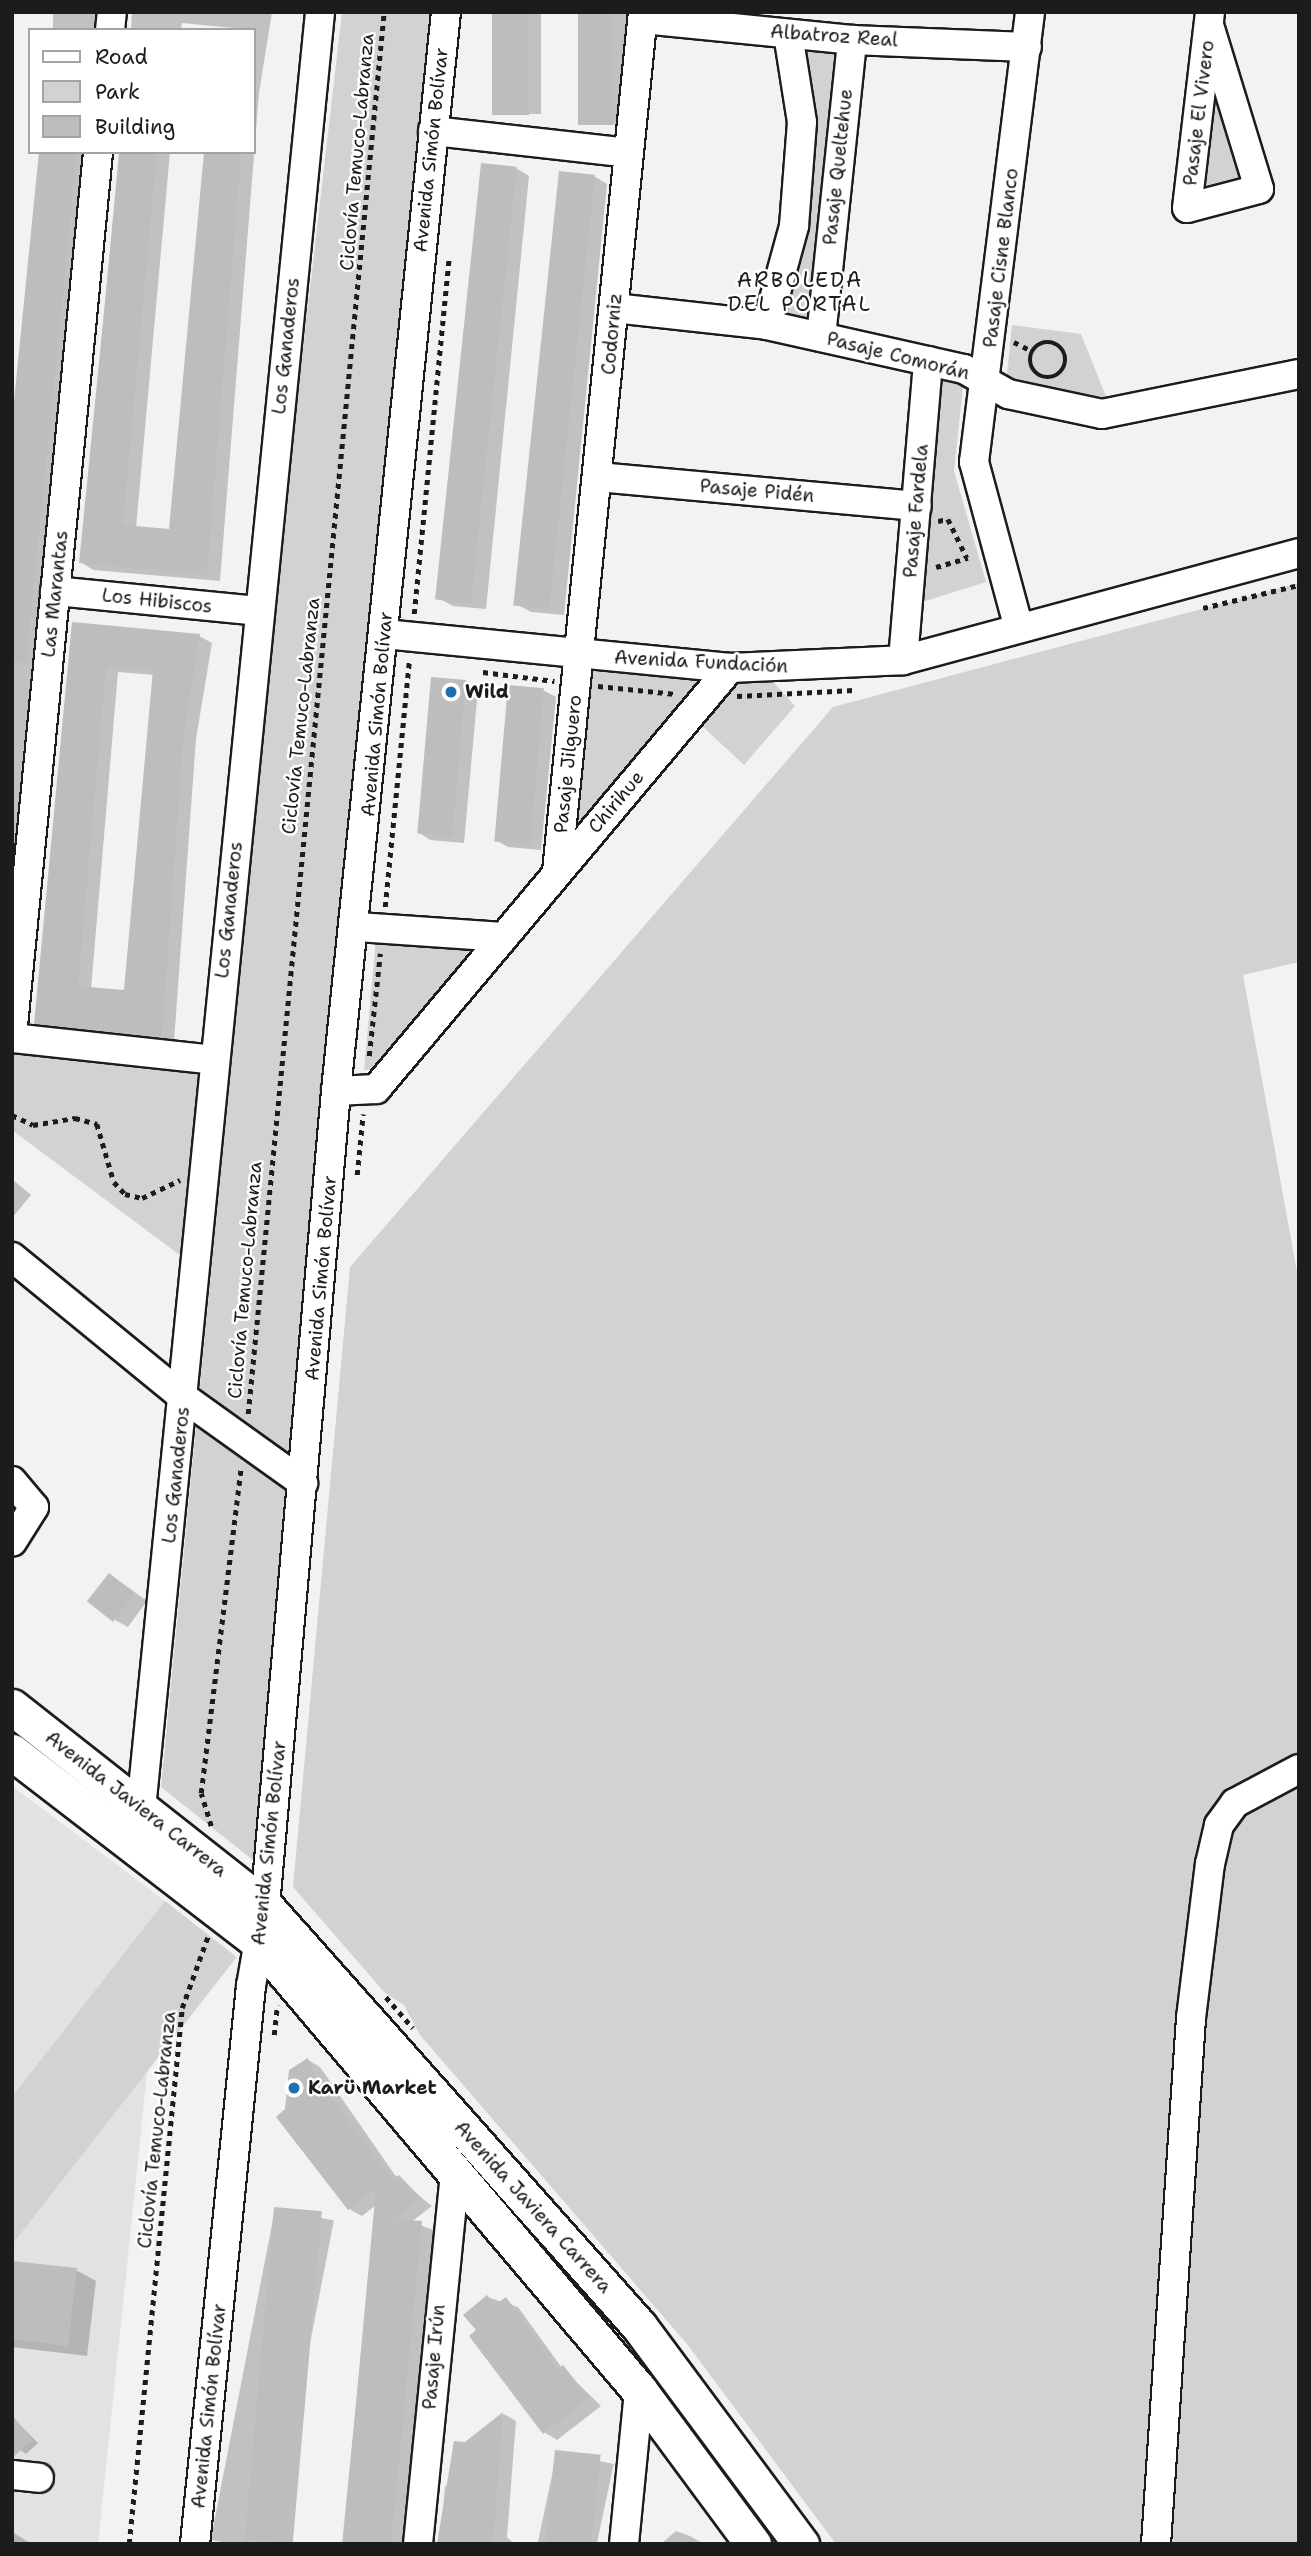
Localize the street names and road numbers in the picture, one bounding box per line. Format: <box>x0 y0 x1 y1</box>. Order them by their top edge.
street label: Albatroz Real <box>769 20 899 52</box>
street label: Ciclovía Temuco-Labranza <box>335 32 379 272</box>
street label: Pasaje El Vivero <box>1179 39 1219 187</box>
street label: Avenida Simón Bolívar <box>409 46 453 254</box>
street label: Pasaje Queltehue <box>818 88 858 246</box>
street label: Pasaje Cisne Blanco <box>979 167 1023 349</box>
street label: Los Ganaderos <box>267 276 305 416</box>
street label: Codorniz <box>597 292 627 376</box>
street label: Pasaje Comorán <box>824 327 972 385</box>
street label: Pasaje Fardela <box>899 443 933 579</box>
street label: Pasaje Pidén <box>699 475 815 507</box>
street label: Las Marantas <box>37 529 73 659</box>
street label: Los Hibiscos <box>101 584 213 618</box>
street label: Ciclovía Temuco-Labranza <box>277 596 325 836</box>
street label: Avenida Simón Bolívar <box>357 610 397 818</box>
street label: Avenida Fundación <box>613 646 789 678</box>
street label: Pasaje Jilguero <box>549 694 587 834</box>
street label: Chirihue <box>583 766 649 838</box>
street label: Los Ganaderos <box>210 840 248 980</box>
street label: Ciclovía Temuco-Labranza <box>223 1160 267 1400</box>
street label: Avenida Simón Bolívar <box>301 1174 341 1382</box>
street label: Los Ganaderos <box>157 1405 195 1545</box>
street label: Avenida Javiera Carrera <box>41 1726 231 1882</box>
street label: Avenida Simón Bolívar <box>247 1739 291 1947</box>
street label: Ciclovía Temuco-Labranza <box>133 2010 181 2250</box>
street label: Avenida Javiera Carrera <box>450 2116 616 2298</box>
street label: Avenida Simón Bolívar <box>187 2302 231 2510</box>
street label: Pasaje Irún <box>418 2303 450 2411</box>

